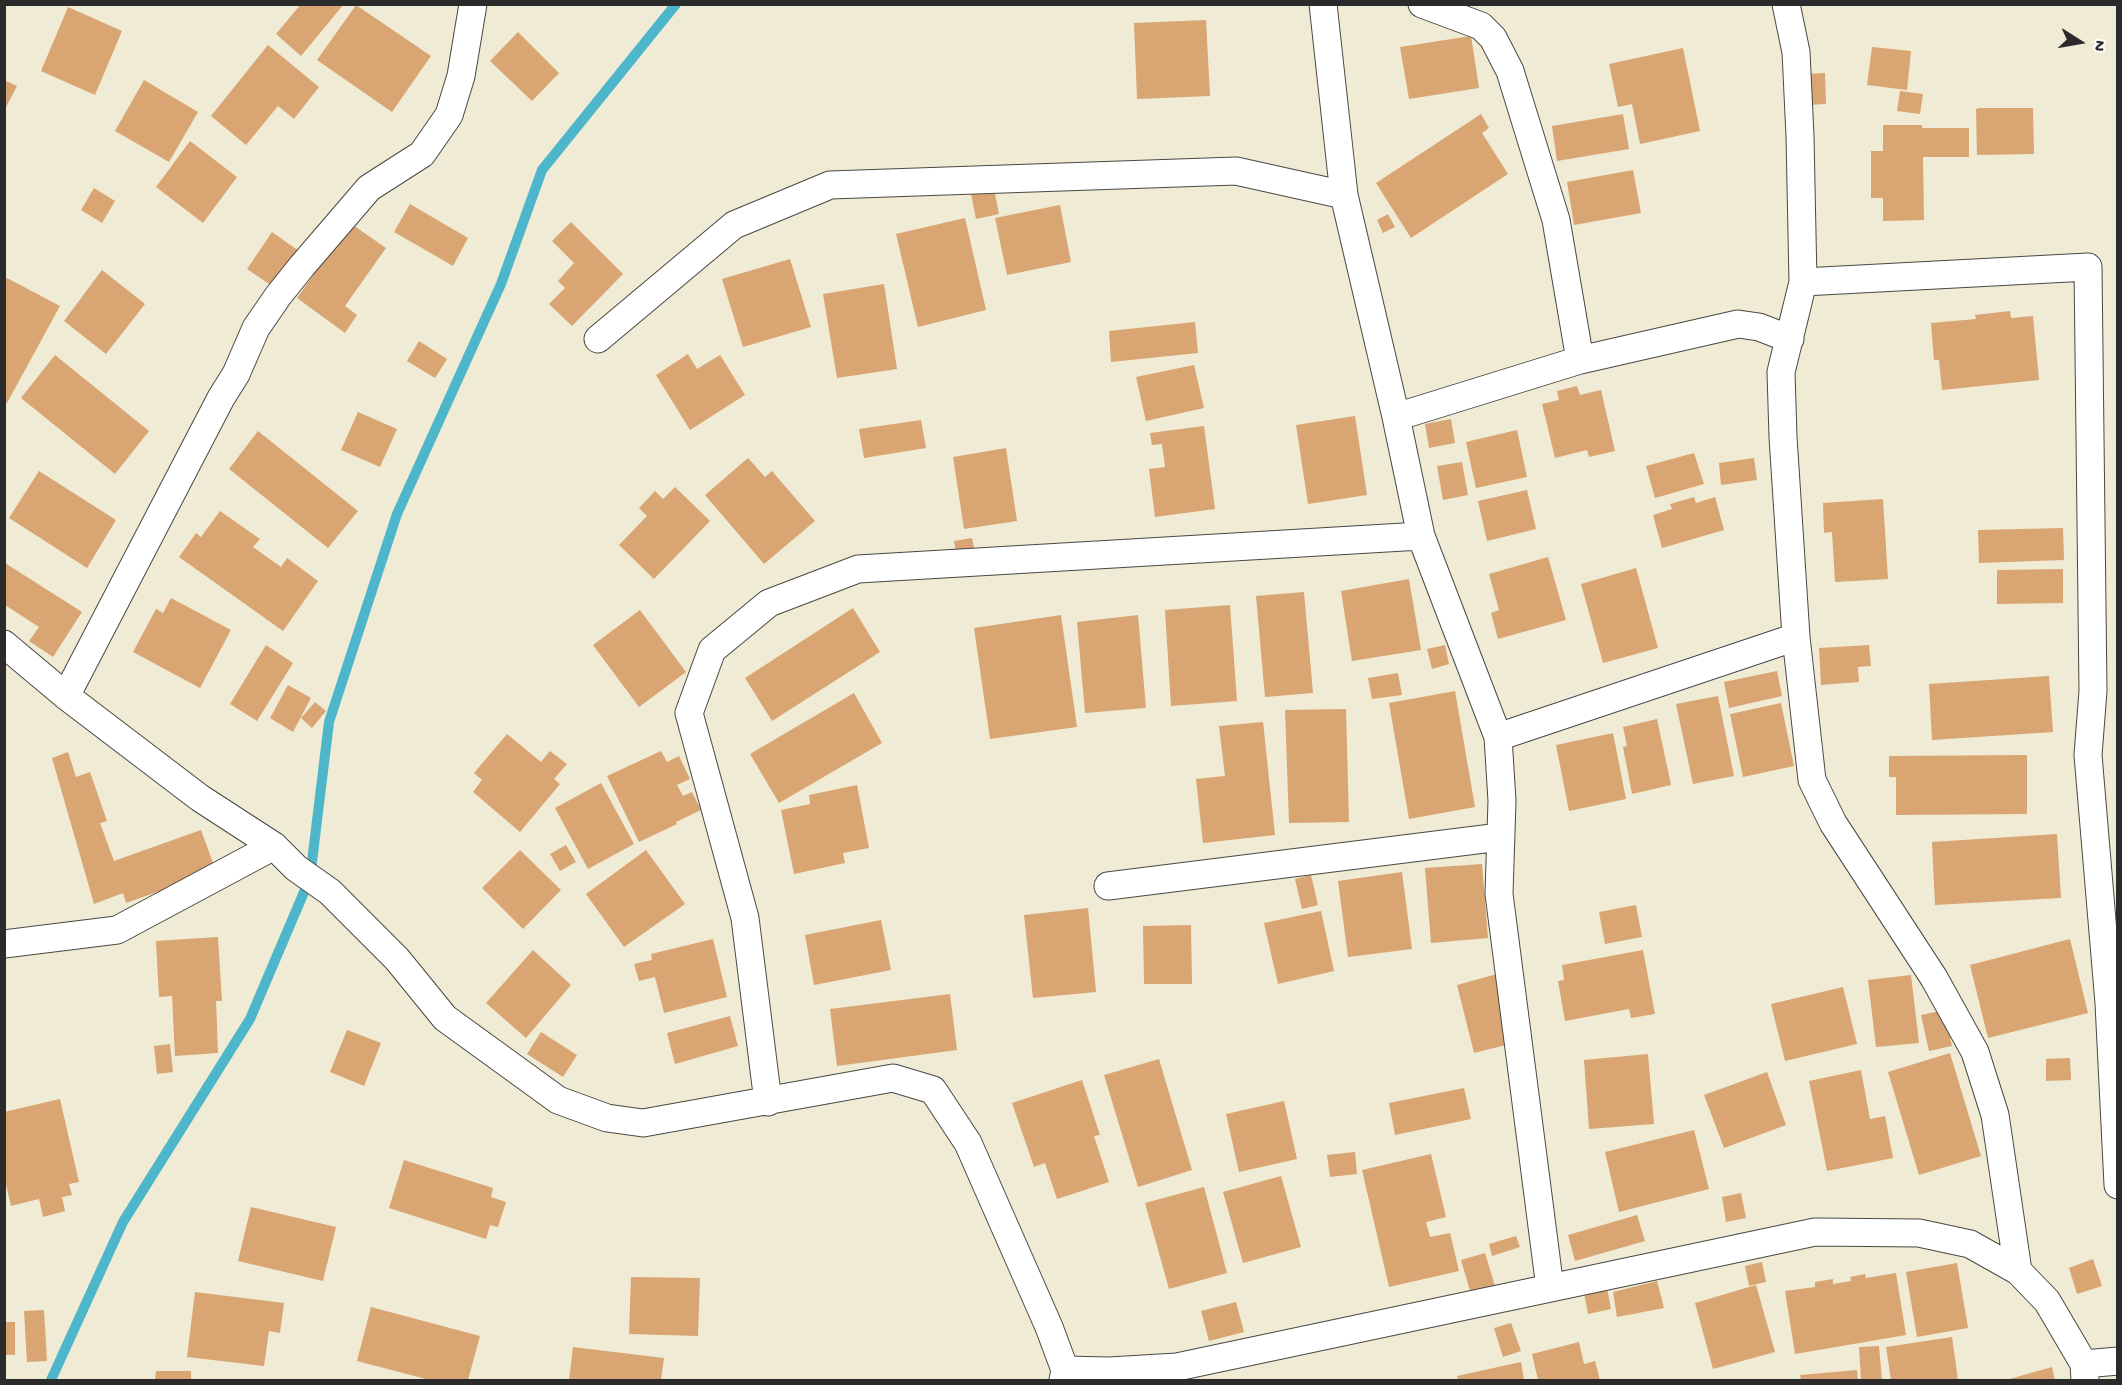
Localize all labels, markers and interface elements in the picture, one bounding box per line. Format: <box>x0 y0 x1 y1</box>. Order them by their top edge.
north arrow <box>2050 12 2110 72</box>
text: N <box>2088 39 2108 52</box>

